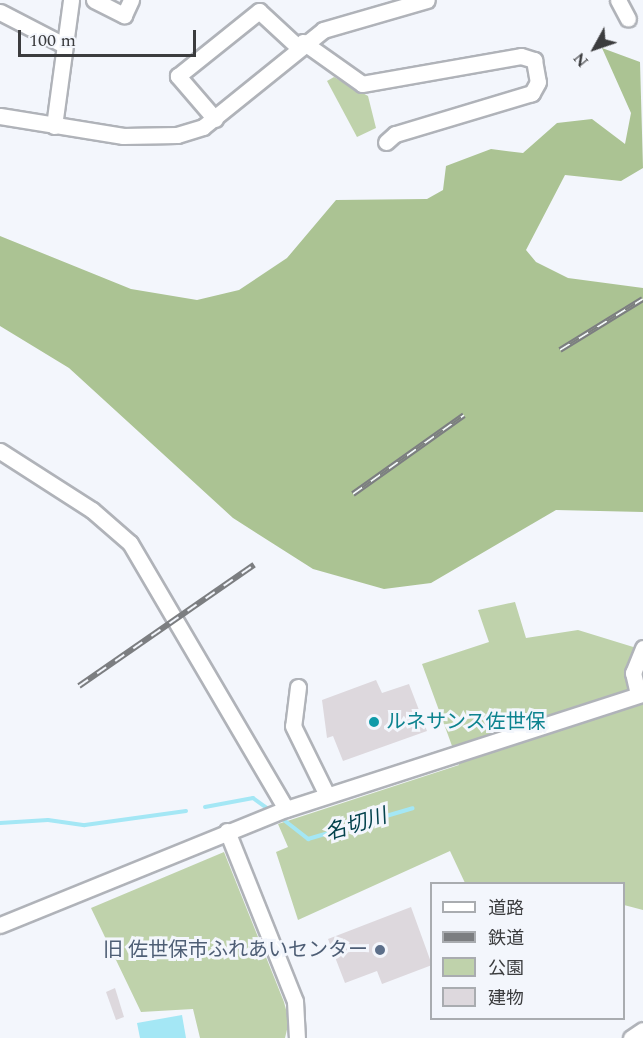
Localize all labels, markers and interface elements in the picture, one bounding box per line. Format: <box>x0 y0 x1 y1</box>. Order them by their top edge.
scale bar <box>21 18 200 56</box>
north arrow <box>565 18 625 78</box>
text: 100 m <box>29 27 76 54</box>
text: N <box>568 47 595 72</box>
place label: ルネサンス佐世保 <box>386 710 546 734</box>
marker: ルネサンス佐世保 <box>367 715 381 729</box>
water label: 名切川 <box>322 804 390 846</box>
legend <box>430 882 625 1020</box>
text: 道路 <box>488 895 524 922</box>
text: 鉄道 <box>488 925 524 952</box>
place label: 旧 佐世保市ふれあいセンター <box>103 938 368 962</box>
marker: 旧 佐世保市ふれあいセンター <box>373 943 387 957</box>
text: 公園 <box>488 955 524 982</box>
text: 建物 <box>488 985 524 1012</box>

